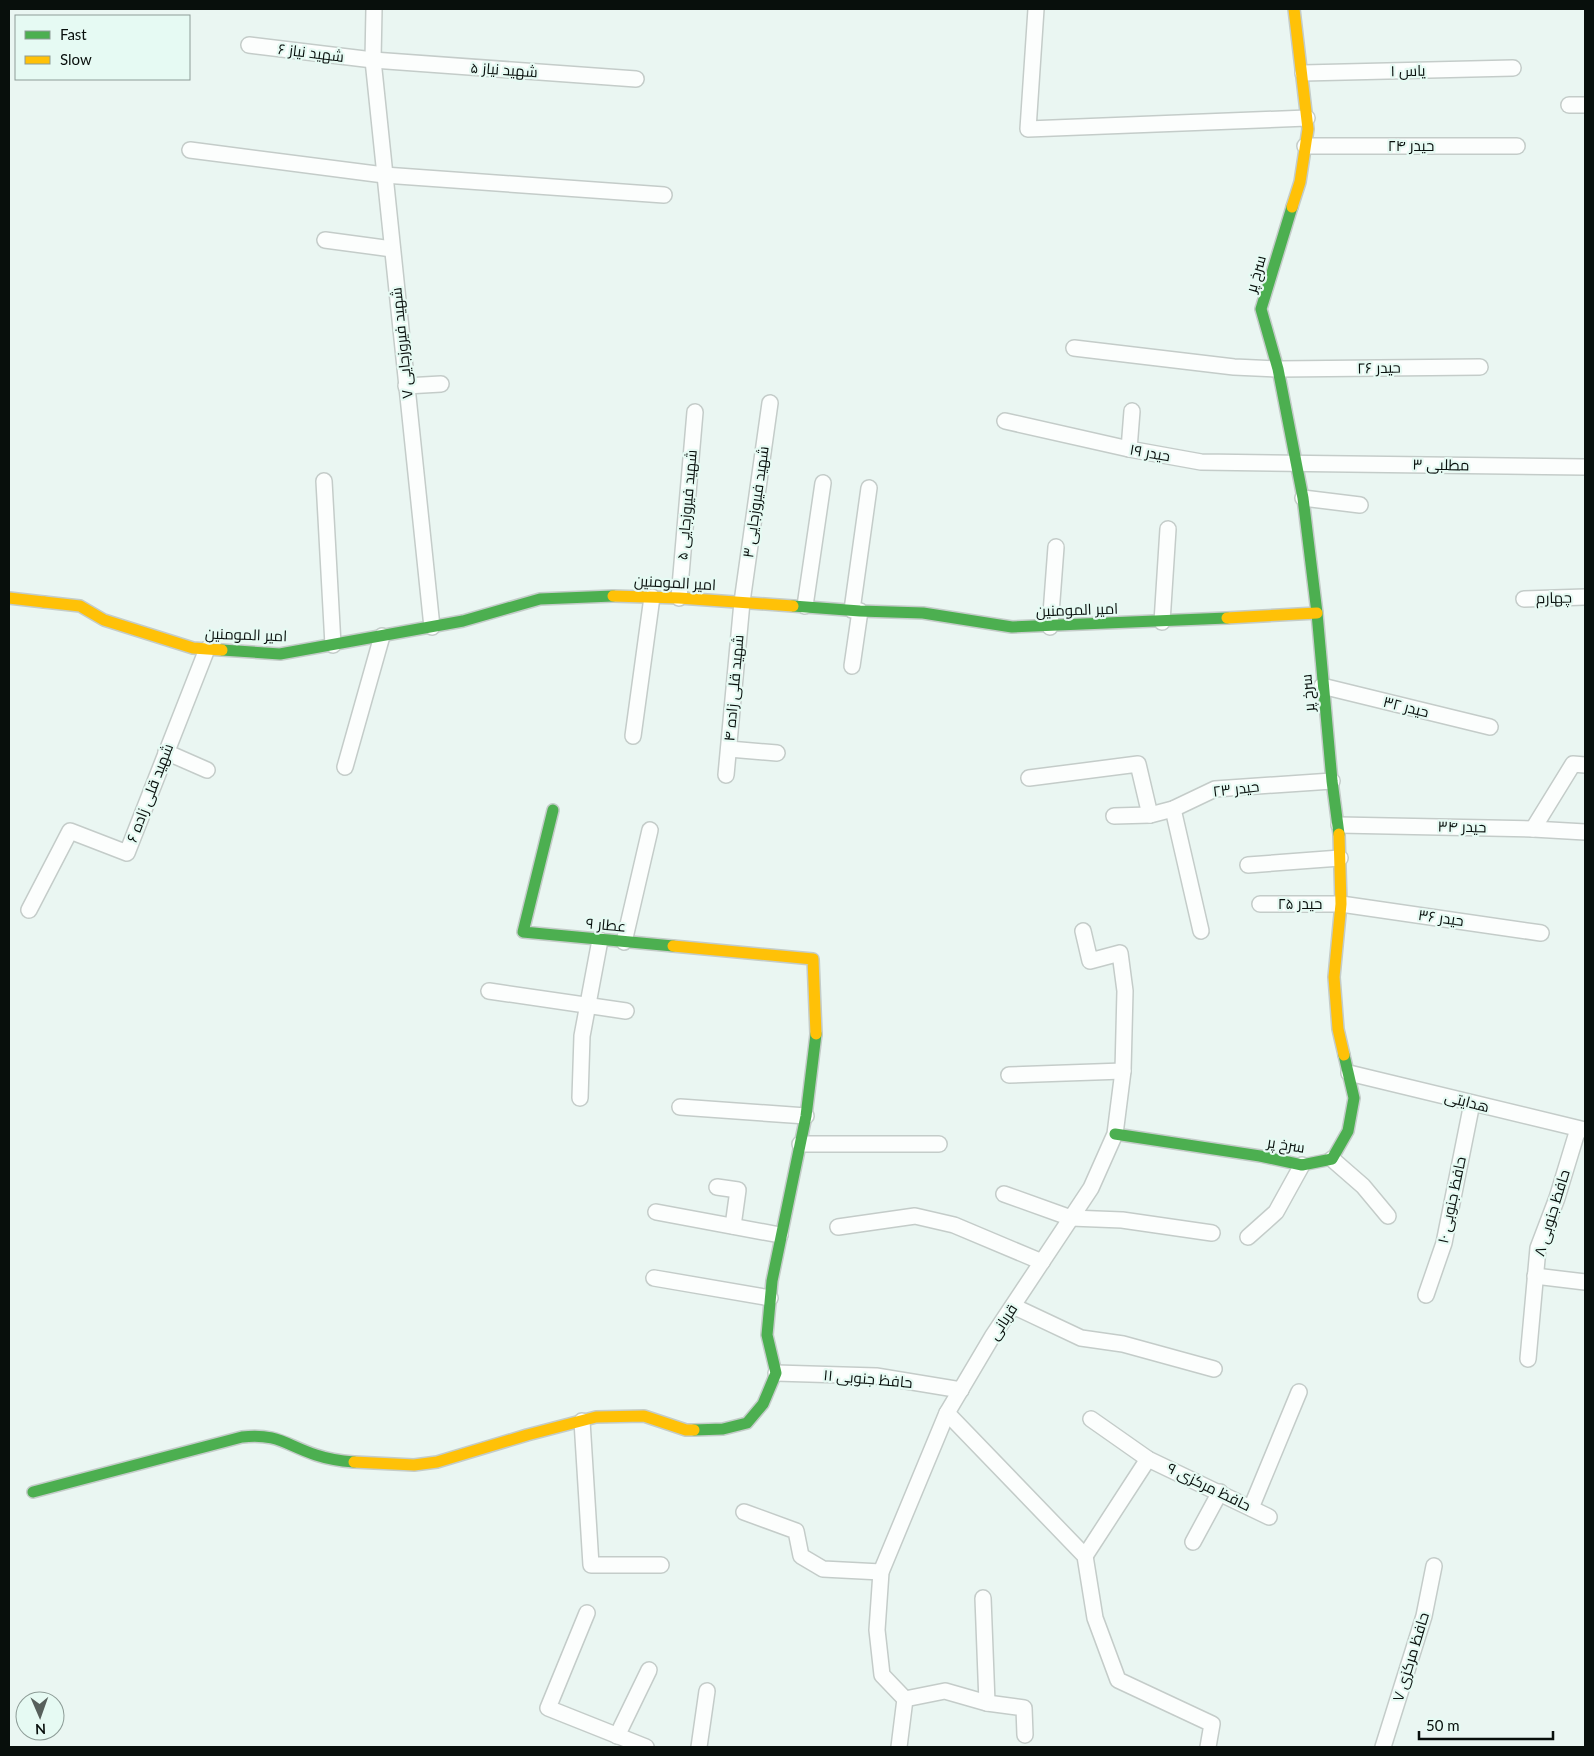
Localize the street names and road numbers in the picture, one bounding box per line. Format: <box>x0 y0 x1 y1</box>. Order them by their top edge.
street label: شهید نیاز ۶ <box>277 39 345 67</box>
street label: شهید نیاز ۵ <box>470 58 538 82</box>
street label: یاس ۱ <box>1390 61 1426 81</box>
street label: حیدر ۲۴ <box>1388 136 1434 155</box>
street label: سرخ پر <box>1241 253 1272 296</box>
street label: شهید فیروزجایی ۷ <box>386 286 418 400</box>
street label: حیدر ۲۶ <box>1357 358 1401 377</box>
street label: حیدر ۱۹ <box>1128 440 1172 465</box>
street label: شهید فیروزجایی ۳ <box>738 445 774 559</box>
street label: شهید فیروزجایی ۵ <box>672 449 702 561</box>
street label: مطلبی ۳ <box>1412 455 1470 475</box>
street label: امیر المومنین <box>633 571 717 595</box>
street label: چهارم <box>1536 588 1572 608</box>
street label: امیر المومنین <box>1036 599 1118 621</box>
street label: امیر المومنین <box>205 624 287 646</box>
street label: شهید قلی زاده ۴ <box>719 634 749 742</box>
street label: سرخ پر <box>1296 673 1321 714</box>
street label: حیدر ۳۲ <box>1381 692 1431 721</box>
street label: شهید قلی زاده ۶ <box>122 741 178 845</box>
street label: حیدر ۲۳ <box>1212 776 1260 801</box>
street label: حیدر ۳۴ <box>1438 817 1486 836</box>
street label: حیدر ۲۵ <box>1278 894 1322 913</box>
street label: حیدر ۳۶ <box>1417 905 1465 930</box>
street label: عطار ۹ <box>585 913 627 936</box>
street label: هدایتی <box>1442 1087 1492 1117</box>
street label: سرخ پر <box>1265 1132 1306 1159</box>
street label: حافظ جنوبی ۱۰ <box>1433 1155 1471 1245</box>
street label: حافظ جنوبی ۸ <box>1529 1167 1575 1259</box>
street label: قربانی <box>984 1300 1022 1344</box>
street label: حافظ جنوبی ۱۱ <box>823 1365 913 1393</box>
street label: حافظ مرکزی ۹ <box>1164 1458 1254 1516</box>
street label: حافظ مرکزی ۷ <box>1388 1610 1434 1704</box>

